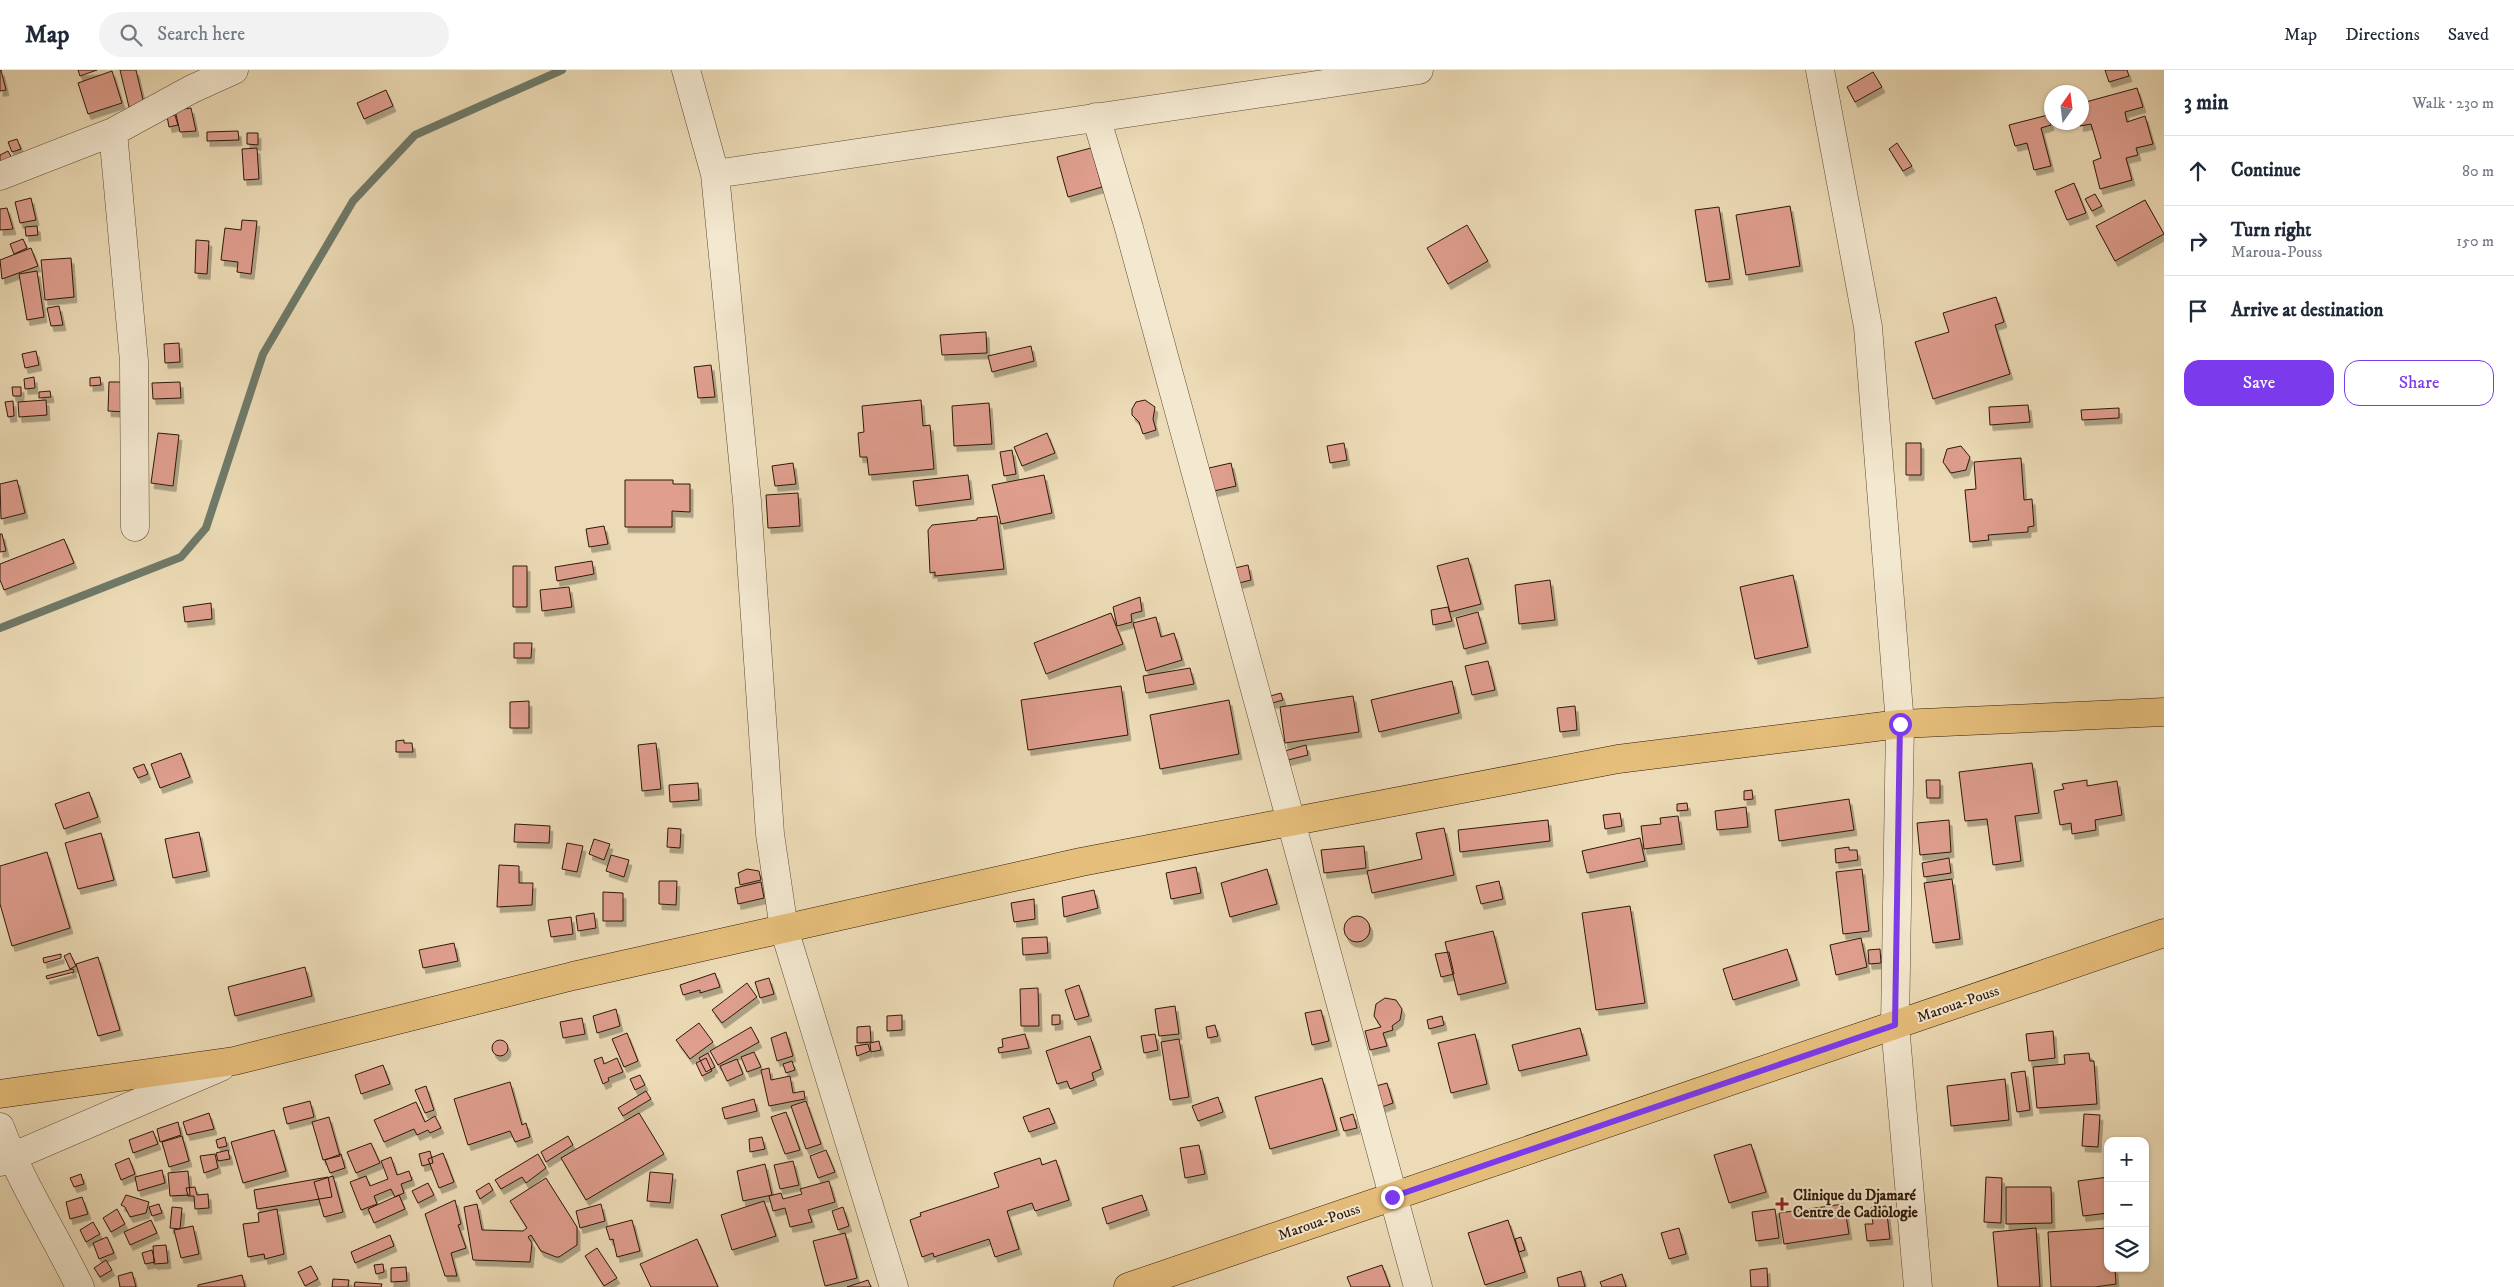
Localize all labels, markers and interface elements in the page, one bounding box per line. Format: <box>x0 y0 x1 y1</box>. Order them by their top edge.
search box <box>99 12 449 57</box>
text: Map <box>25 20 69 50</box>
icon: search <box>117 21 145 49</box>
text: Search here <box>157 23 245 46</box>
text: Map <box>2284 24 2317 46</box>
text: Directions <box>2345 24 2420 46</box>
text: Saved <box>2448 24 2489 46</box>
north arrow <box>2044 85 2089 130</box>
text: 3 min <box>2184 90 2229 116</box>
text: Walk · 230 m <box>2412 93 2494 113</box>
icon: ahead <box>2184 157 2212 185</box>
text: Continue <box>2231 159 2301 182</box>
text: 80 m <box>2462 161 2494 181</box>
text: Turn right <box>2231 219 2311 242</box>
icon: right <box>2184 227 2212 255</box>
text: 150 m <box>2456 231 2494 251</box>
text: Maroua-Pouss <box>2231 242 2322 262</box>
icon: arrive <box>2184 297 2212 325</box>
text: Arrive at destination <box>2231 299 2383 322</box>
button: Save <box>2184 360 2334 406</box>
button: Share <box>2344 360 2494 406</box>
route start <box>1889 713 1912 736</box>
street label: Maroua-Pouss <box>1914 981 2002 1027</box>
map controls <box>2104 1137 2149 1272</box>
button: + <box>2104 1137 2149 1182</box>
button: − <box>2104 1182 2149 1227</box>
route end <box>1381 1186 1404 1209</box>
place label: Clinique du Djamaré Centre de Cadiologie <box>1793 1186 1919 1222</box>
marker: Clinique du Djamaré Centre de Cadiologie <box>1775 1197 1789 1211</box>
street label: Maroua-Pouss <box>1275 1199 1363 1245</box>
button: layers <box>2104 1227 2149 1272</box>

